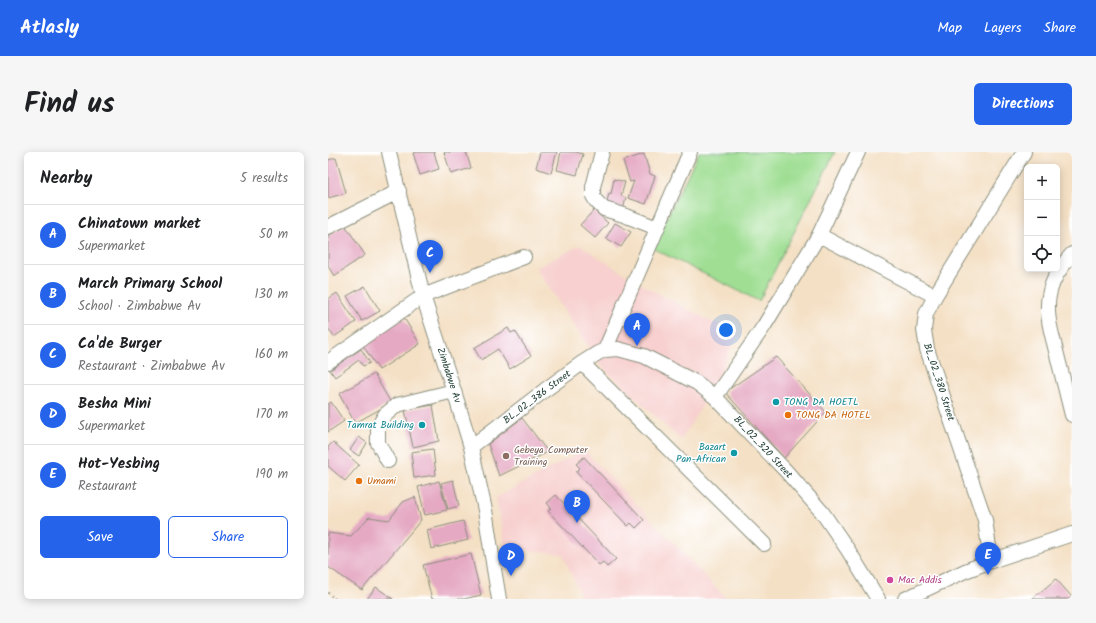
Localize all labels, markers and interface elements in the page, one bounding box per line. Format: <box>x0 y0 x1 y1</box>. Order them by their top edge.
text: Atlasly <box>20 13 79 43</box>
text: Map <box>938 17 962 39</box>
text: Layers <box>984 17 1022 39</box>
text: Share <box>1044 17 1076 39</box>
text: Find us <box>24 82 115 127</box>
button: Directions <box>974 83 1072 125</box>
map controls <box>1024 164 1060 272</box>
button: + <box>1024 164 1060 200</box>
text: Nearby <box>40 165 92 192</box>
text: 5 results <box>240 168 288 189</box>
button: − <box>1024 200 1060 236</box>
text: Chinatown market <box>78 212 201 236</box>
text: A <box>49 224 57 245</box>
text: 50 m <box>259 224 288 245</box>
text: Supermarket <box>78 236 145 257</box>
button: locate <box>1024 236 1060 272</box>
pin: C <box>417 240 443 273</box>
text: March Primary School <box>78 272 222 296</box>
text: B <box>49 284 57 305</box>
text: 130 m <box>254 284 288 305</box>
text: School · Zimbabwe Av <box>78 296 201 317</box>
pin: A <box>624 313 650 346</box>
your location <box>716 320 736 340</box>
text: Ca'de Burger <box>78 332 161 356</box>
street label: BL_02_380 Street <box>919 341 959 423</box>
text: C <box>49 344 57 365</box>
text: 160 m <box>255 344 288 365</box>
street label: Zimbabwe Av <box>433 345 466 405</box>
text: Restaurant · Zimbabwe Av <box>78 356 225 377</box>
street label: BL_02_386 Street <box>500 366 574 428</box>
text: Besha Mini <box>78 392 151 416</box>
place label: TONG DA HOETL <box>784 394 858 410</box>
marker: TONG DA HOETL <box>771 397 781 407</box>
text: D <box>49 404 57 425</box>
text: 170 m <box>256 404 288 425</box>
place label: TONG DA HOTEL <box>796 407 870 423</box>
marker: TONG DA HOTEL <box>783 410 793 420</box>
street label: BL_02_320 Street <box>730 412 796 482</box>
text: Supermarket <box>78 416 145 437</box>
place label: Tamrat Building <box>347 417 414 433</box>
marker: Tamrat Building <box>417 420 427 430</box>
place label: Bazart Pan-African <box>676 439 726 467</box>
place label: Gebeya Computer Training <box>514 442 588 470</box>
marker: Bazart Pan-African <box>729 448 739 458</box>
marker: Gebeya Computer Training <box>501 451 511 461</box>
text: Hot-Yesbing <box>78 452 160 476</box>
text: E <box>49 464 57 485</box>
text: 190 m <box>256 464 288 485</box>
place label: Umami <box>367 473 397 489</box>
text: Restaurant <box>78 476 137 497</box>
marker: Umami <box>354 476 364 486</box>
pin: B <box>564 490 590 523</box>
button: Save <box>40 516 160 558</box>
button: Share <box>168 516 288 558</box>
pin: E <box>975 542 1001 575</box>
pin: D <box>498 543 524 576</box>
place label: Mac Addis <box>898 572 942 588</box>
marker: Mac Addis <box>885 575 895 585</box>

